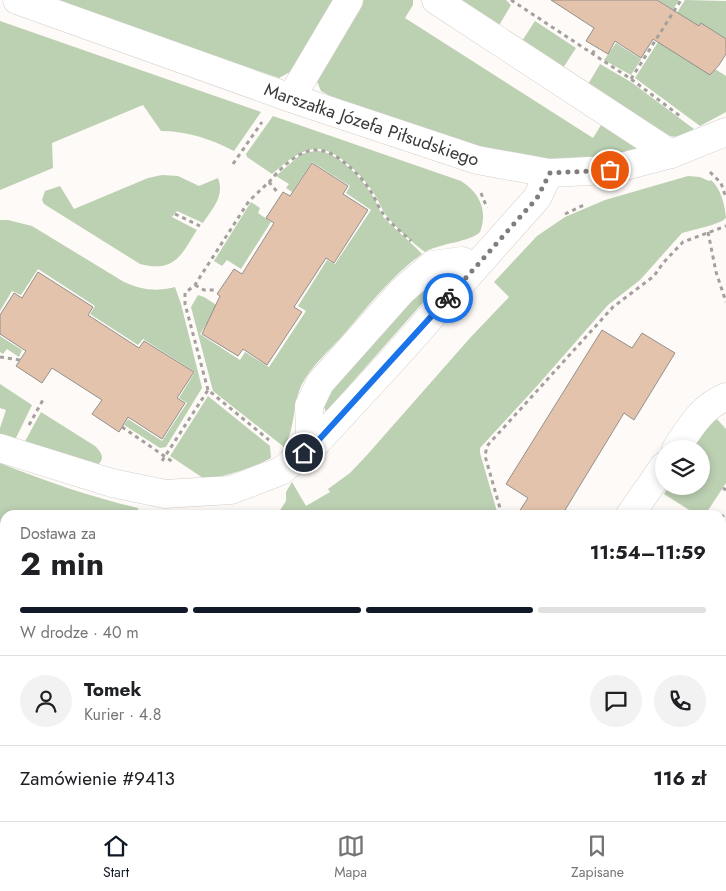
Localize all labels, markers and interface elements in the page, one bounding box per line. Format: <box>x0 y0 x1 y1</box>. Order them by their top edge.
street label: Marszałka Józefa Piłsudskiego <box>261 76 483 173</box>
pin <box>589 149 631 191</box>
icon: bag <box>596 156 624 184</box>
courier <box>423 273 473 323</box>
icon: bike <box>434 284 462 312</box>
pin <box>283 432 325 474</box>
icon: home <box>290 439 318 467</box>
map controls <box>655 440 710 495</box>
button: layers <box>655 440 710 495</box>
text: Dostawa za <box>20 522 96 545</box>
text: 11:54–11:59 <box>590 539 706 566</box>
text: 2 min <box>20 541 104 587</box>
text: W drodze · 40 m <box>20 621 139 644</box>
button: person <box>20 675 72 727</box>
button: chat <box>590 675 642 727</box>
button: phone <box>654 675 706 727</box>
text: Tomek <box>84 676 141 703</box>
text: Kurier · 4.8 <box>84 703 162 726</box>
text: Zamówienie #9413 <box>20 765 175 792</box>
text: 116 zł <box>653 765 706 792</box>
tab: Start <box>102 832 130 882</box>
tab: Mapa <box>334 832 367 882</box>
tab: Zapisane <box>571 832 624 882</box>

